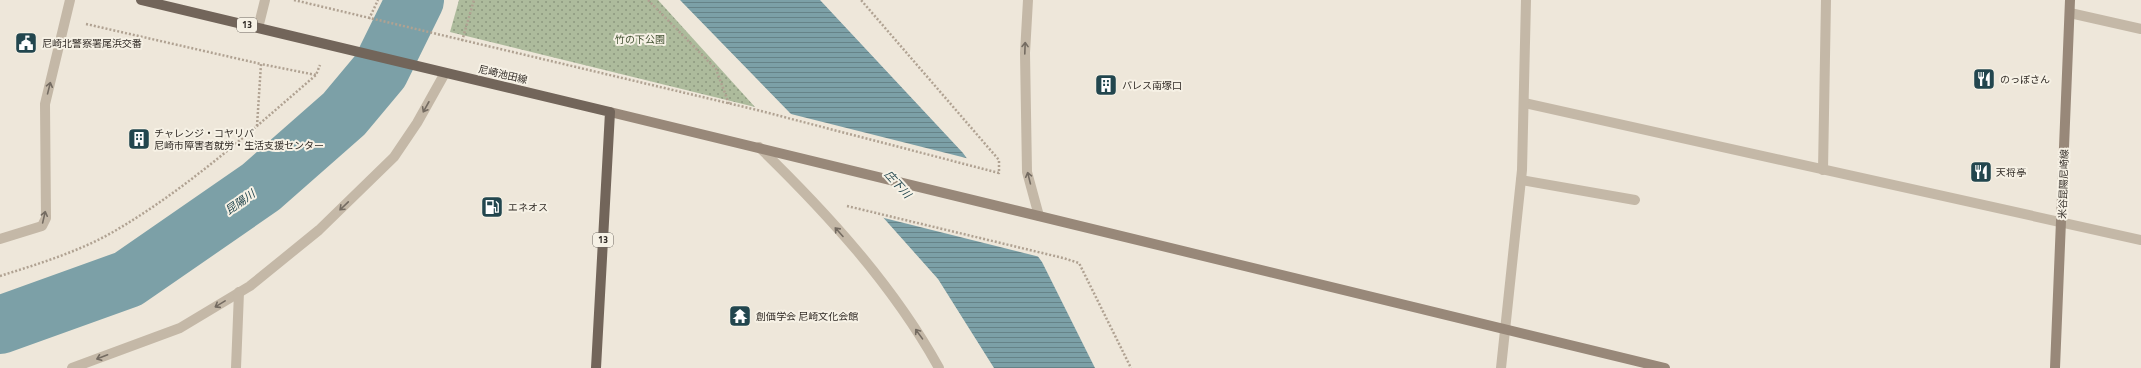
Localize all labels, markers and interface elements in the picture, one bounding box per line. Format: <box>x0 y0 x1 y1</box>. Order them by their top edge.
road number: 13 <box>237 18 257 32</box>
public building icon: 尼崎北警察署尾浜交番 <box>13 30 39 56</box>
park label: 竹の下公園 <box>615 32 665 47</box>
place label: 尼崎北警察署尾浜交番 <box>42 36 142 51</box>
one-way arrow <box>1021 42 1029 55</box>
street label: 尼崎池田線 <box>477 62 529 87</box>
restaurant icon: のっぽさん <box>1971 66 1997 92</box>
building icon: パレス南塚口 <box>1093 72 1119 98</box>
place label: のっぽさん <box>2000 72 2050 87</box>
place label: パレス南塚口 <box>1122 78 1182 93</box>
one-way arrow <box>45 82 53 95</box>
one-way arrow <box>422 101 429 113</box>
building icon: チャレンジ・コヤリバ 尼崎市障害者就労・生活支援センター <box>126 126 152 152</box>
place label: チャレンジ・コヤリバ 尼崎市障害者就労・生活支援センター <box>154 126 324 153</box>
street label: 米谷昆陽尼崎線 <box>2055 149 2072 219</box>
restaurant icon: 天将亭 <box>1968 159 1994 185</box>
place label: 天将亭 <box>1996 165 2026 180</box>
water label: 庄下川 <box>881 166 916 202</box>
one-way arrow <box>1025 172 1032 185</box>
water label: 昆陽川 <box>222 185 259 218</box>
fuel station icon: エネオス <box>479 194 505 220</box>
place label: エネオス <box>508 200 548 215</box>
one-way arrow <box>339 201 349 211</box>
one-way arrow <box>41 211 49 224</box>
one-way arrow <box>835 227 844 237</box>
road number: 13 <box>593 233 613 247</box>
one-way arrow <box>214 300 226 308</box>
temple icon: 創価学会 尼崎文化会館 <box>727 303 753 329</box>
place label: 創価学会 尼崎文化会館 <box>756 309 858 324</box>
one-way arrow <box>915 329 924 340</box>
one-way arrow <box>97 354 109 362</box>

